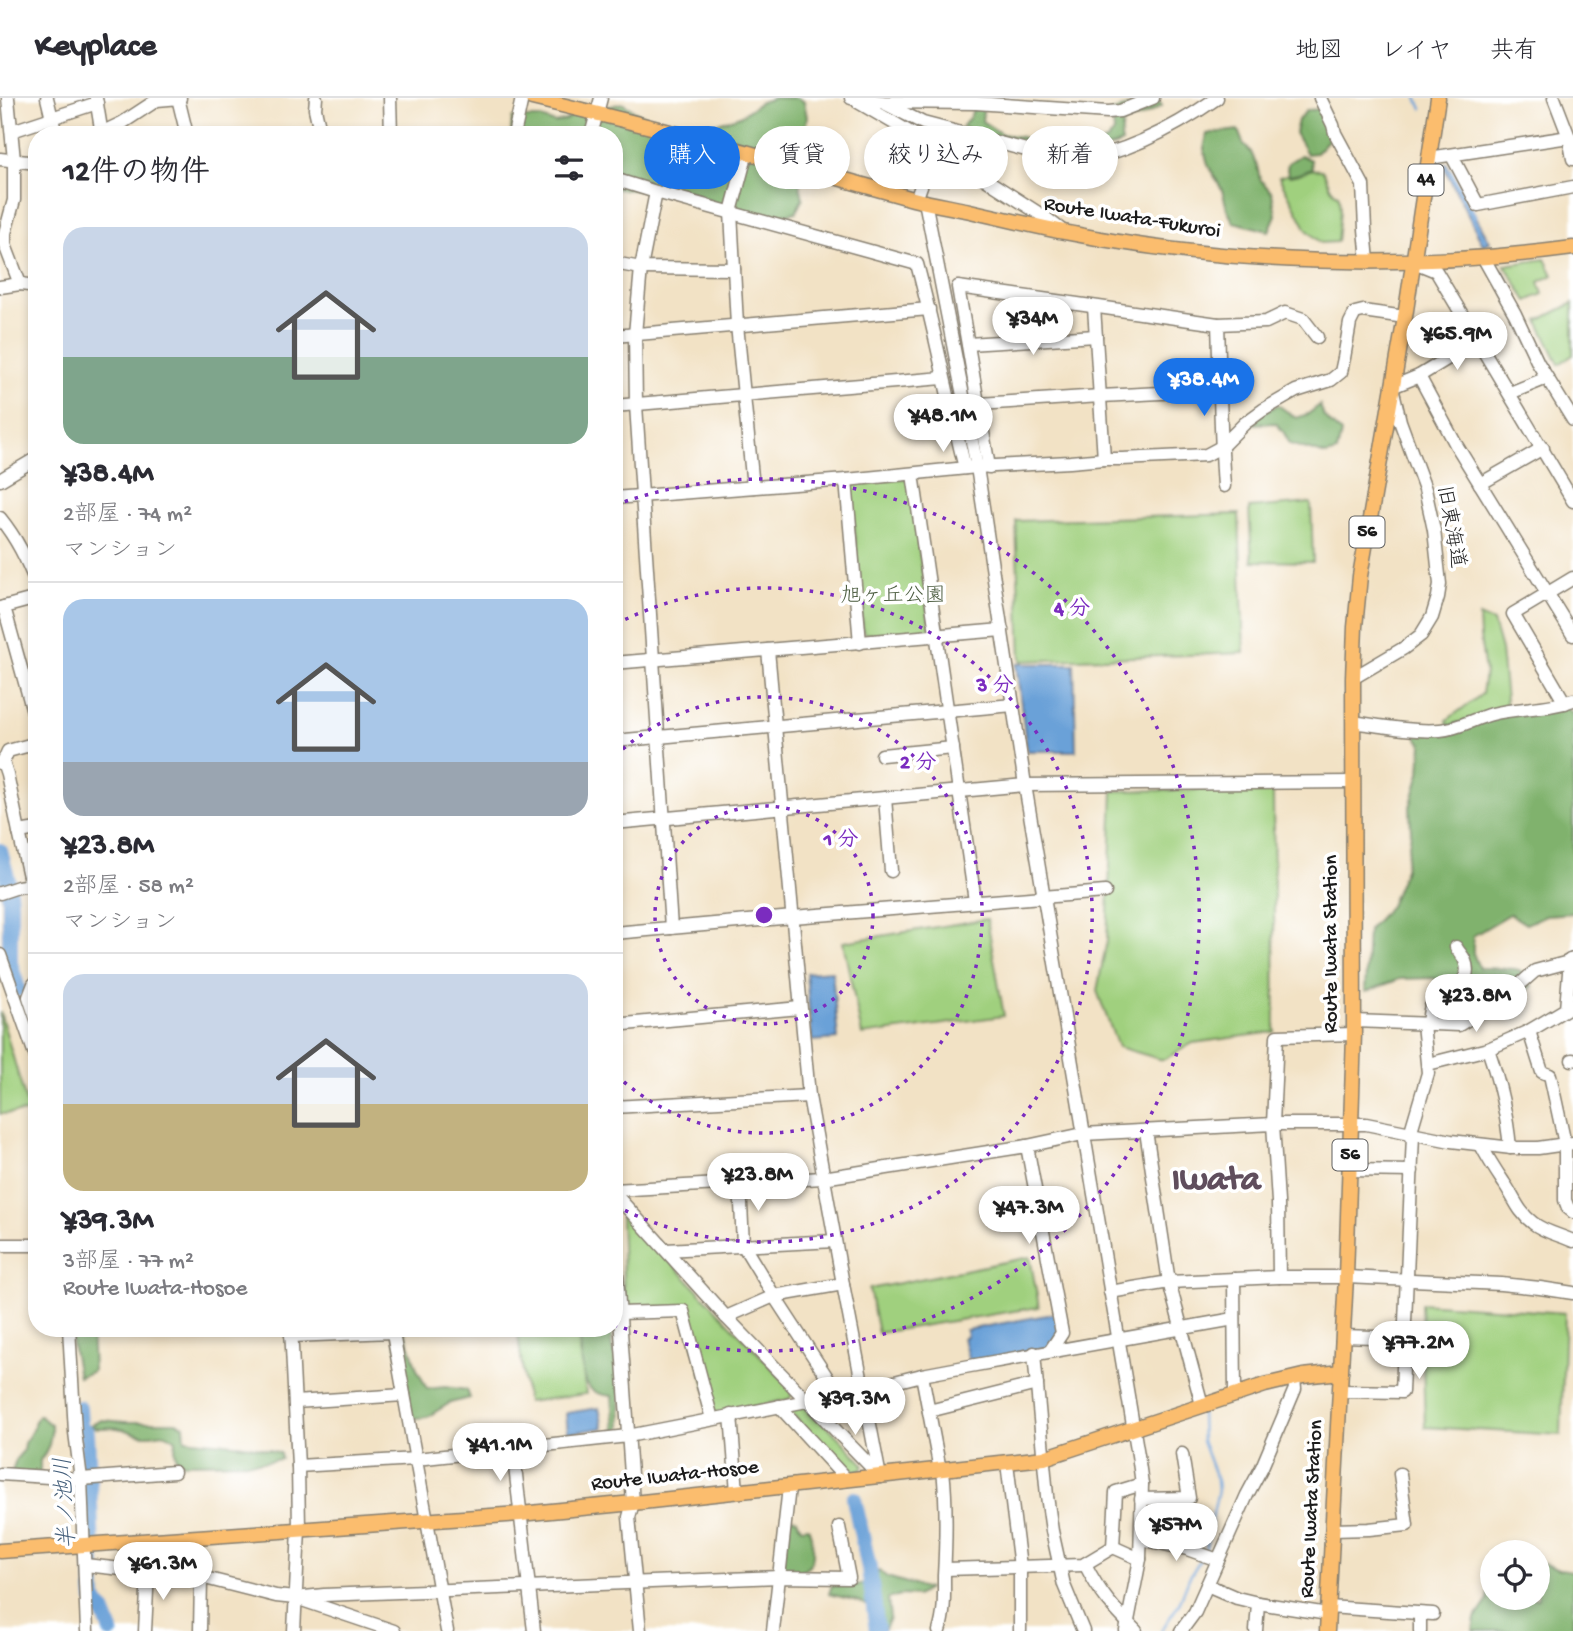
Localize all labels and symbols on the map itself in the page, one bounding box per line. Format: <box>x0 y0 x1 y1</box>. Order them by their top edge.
road number: 44 <box>1408 164 1444 195</box>
street label: Route Iwata-Fukuroi <box>1042 193 1222 245</box>
pin: ¥34M <box>992 298 1074 357</box>
pin: ¥65.9M <box>1400 313 1514 372</box>
pin: ¥38.4M <box>1147 358 1261 418</box>
pin: ¥48.1M <box>886 394 1000 454</box>
street label: 旧東海道 <box>1429 483 1471 571</box>
road number: 56 <box>1350 516 1384 547</box>
park label: 旭ヶ丘公園 <box>841 584 946 610</box>
text: 4 分 <box>1053 597 1090 623</box>
text: 3 分 <box>976 674 1013 700</box>
text: 2 分 <box>900 751 936 777</box>
text: 1 分 <box>823 828 858 854</box>
street label: Route Iwata Station <box>1320 855 1345 1033</box>
centre of rings <box>752 903 776 927</box>
pin: ¥23.8M <box>1419 974 1533 1034</box>
road number: 56 <box>1332 1140 1368 1170</box>
pin: ¥23.8M <box>701 1154 815 1213</box>
district label: Iwata <box>1172 1161 1262 1202</box>
pin: ¥47.3M <box>972 1186 1086 1246</box>
pin: ¥77.2M <box>1362 1322 1476 1381</box>
pin: ¥39.3M <box>798 1378 912 1437</box>
street label: Route Iwata Station <box>1296 1419 1330 1599</box>
pin: ¥41.1M <box>443 1424 557 1483</box>
water label: 半ノ池川 <box>50 1456 83 1550</box>
street label: Route Iwata-Hosoe <box>590 1456 761 1498</box>
pin: ¥57M <box>1135 1504 1217 1563</box>
pin: ¥61.3M <box>106 1542 220 1602</box>

